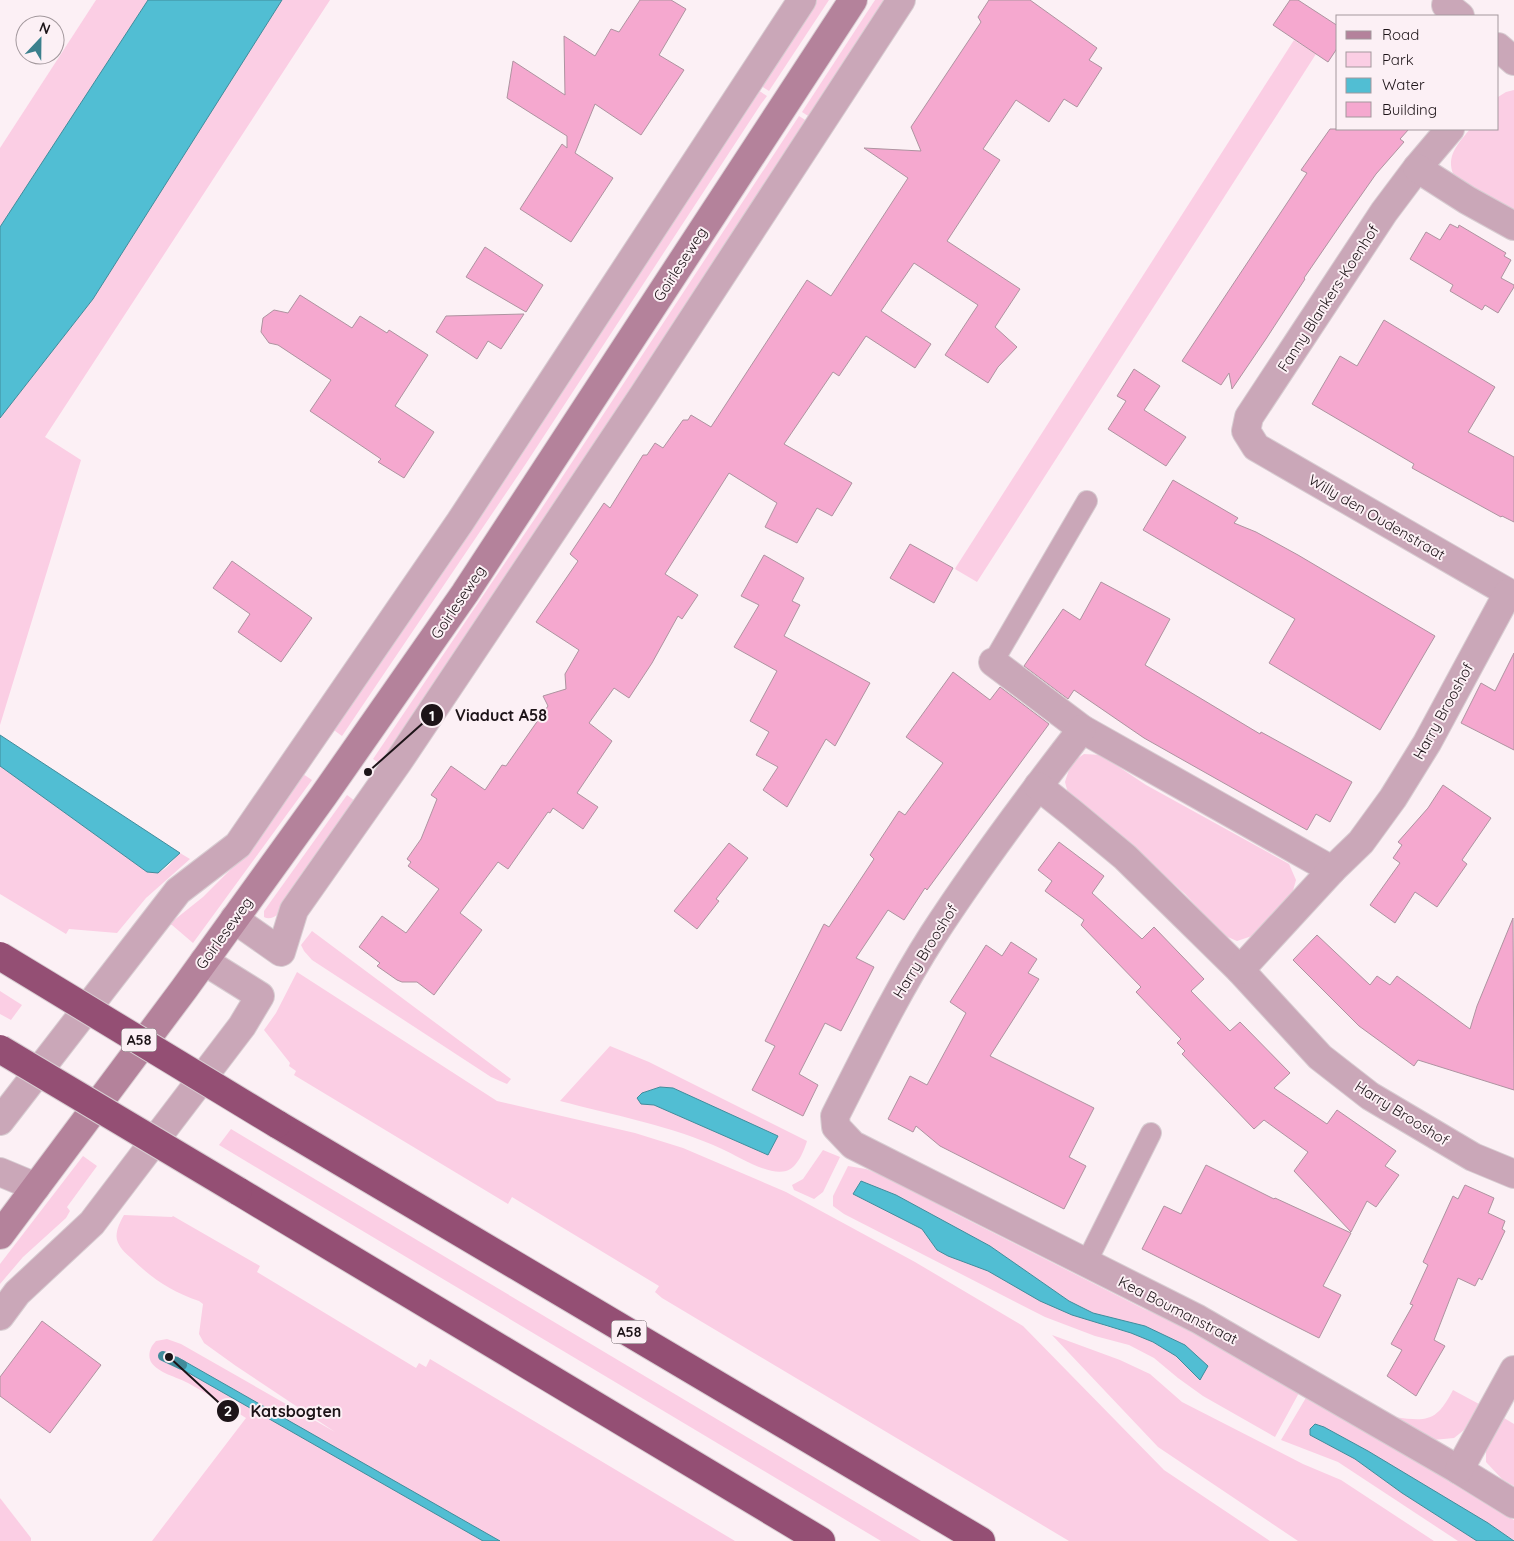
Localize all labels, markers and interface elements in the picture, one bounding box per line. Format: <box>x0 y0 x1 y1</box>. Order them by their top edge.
north arrow <box>15 15 65 65</box>
legend <box>1336 15 1499 130</box>
text: N <box>37 18 53 38</box>
text: Road <box>1382 25 1419 44</box>
text: Park <box>1382 50 1414 69</box>
text: Water <box>1382 75 1425 94</box>
text: Building <box>1382 100 1437 119</box>
street label: Fanny Blankers-Koenhof <box>1273 220 1383 375</box>
street label: Goirleseweg <box>649 223 711 305</box>
street label: Willy den Oudenstraat <box>1305 470 1449 564</box>
street label: Goirleseweg <box>426 562 490 642</box>
street label: Harry Brooshof <box>1409 659 1478 763</box>
callout: Viaduct A58 <box>420 700 557 731</box>
text: Viaduct A58 <box>455 705 547 725</box>
text: 1 <box>429 706 435 725</box>
street label: Goirleseweg <box>191 893 257 973</box>
street label: Harry Brooshof <box>888 900 962 1002</box>
road number: A58 <box>122 1028 156 1052</box>
street label: Harry Brooshof <box>1351 1076 1453 1150</box>
street label: Kea Boumanstraat <box>1115 1272 1241 1348</box>
road number: A58 <box>612 1320 646 1344</box>
callout: Katsbogten <box>216 1396 352 1427</box>
text: 2 <box>224 1401 232 1420</box>
text: Katsbogten <box>251 1401 341 1421</box>

